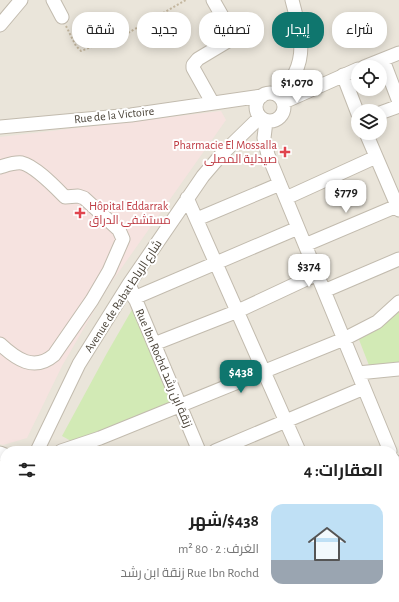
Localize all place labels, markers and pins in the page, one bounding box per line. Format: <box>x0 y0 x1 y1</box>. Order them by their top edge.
pin: $1,070 <box>264 70 330 104</box>
place label: Pharmacie El Mossalla صيدلية المصلى <box>173 139 277 166</box>
marker: Pharmacie El Mossalla صيدلية المصلى <box>280 147 290 157</box>
pin: $779 <box>322 180 370 214</box>
place label: Hôpital Eddarrak مستشفى الدراق <box>89 200 171 227</box>
marker: Hôpital Eddarrak مستشفى الدراق <box>74 207 86 219</box>
pin: $374 <box>285 254 333 288</box>
pin: $438 <box>217 360 265 394</box>

